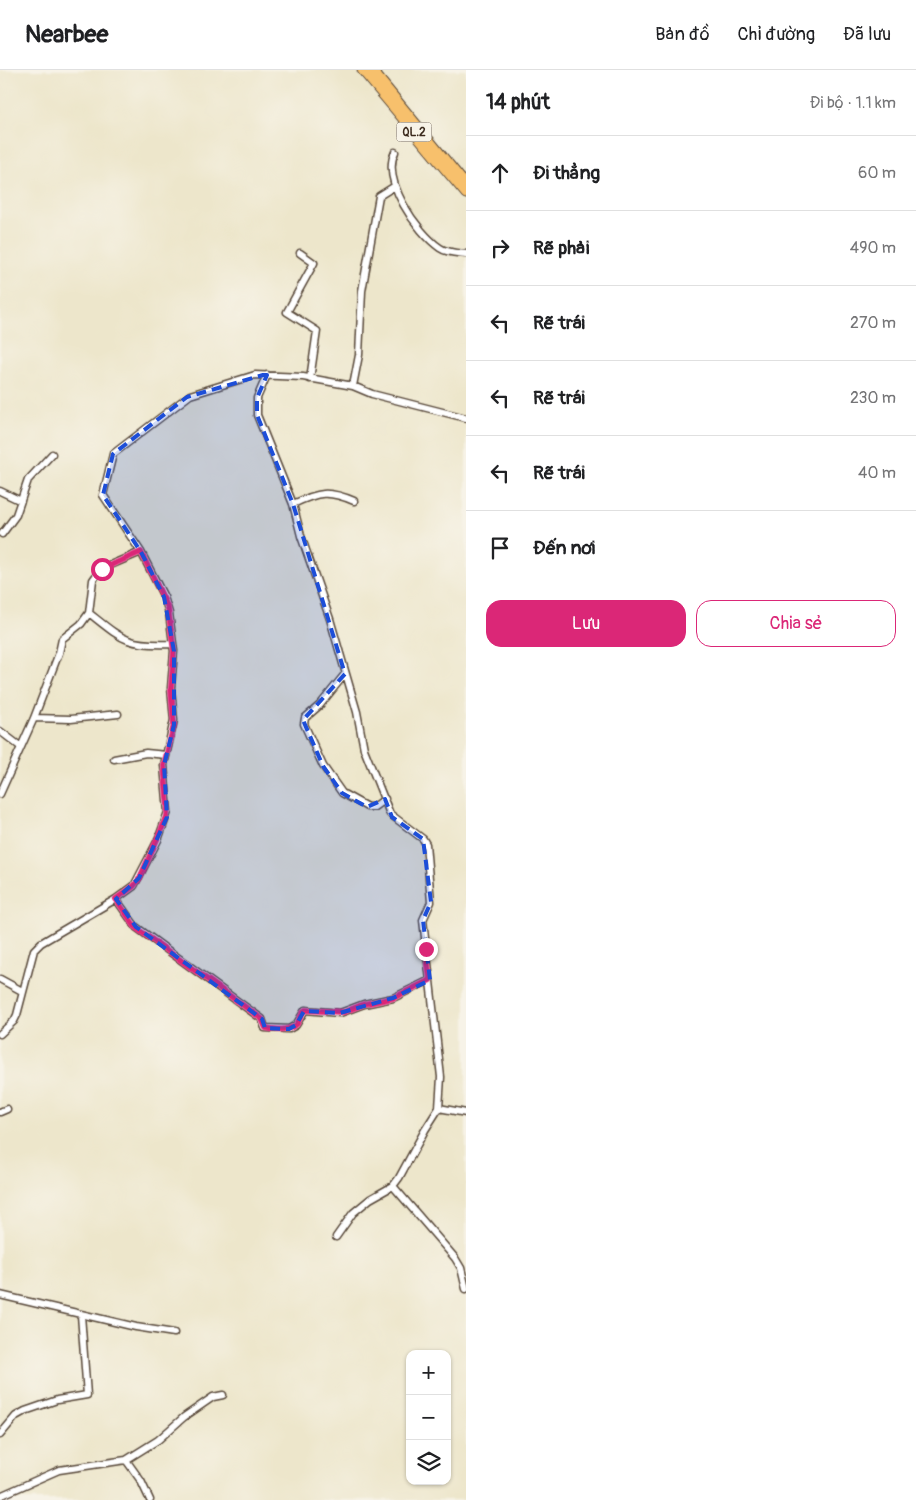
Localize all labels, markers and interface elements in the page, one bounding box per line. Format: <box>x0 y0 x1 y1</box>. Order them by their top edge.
text: Nearbee <box>25 20 108 49</box>
text: Bản đồ <box>655 23 710 46</box>
text: Chỉ đường <box>738 23 815 46</box>
text: Đã lưu <box>843 23 891 46</box>
text: 14 phút <box>486 89 550 116</box>
text: Đi bộ · 1.1 km <box>810 93 896 113</box>
road number: QL.2 <box>396 122 432 142</box>
icon: ahead <box>486 159 514 187</box>
text: Đi thẳng <box>533 161 600 185</box>
text: 60 m <box>858 163 896 183</box>
icon: right <box>486 234 514 262</box>
text: Rẽ phải <box>533 236 589 260</box>
text: 490 m <box>850 238 896 258</box>
icon: left <box>486 309 514 337</box>
text: Rẽ trái <box>533 311 585 335</box>
text: 270 m <box>850 313 896 333</box>
icon: left <box>486 384 514 412</box>
text: Rẽ trái <box>533 386 585 410</box>
text: 230 m <box>850 388 896 408</box>
icon: left <box>486 459 514 487</box>
text: Rẽ trái <box>533 461 585 485</box>
text: 40 m <box>858 463 896 483</box>
icon: arrive <box>486 534 514 562</box>
text: Đến nơi <box>533 536 595 560</box>
route start <box>91 558 114 581</box>
button: Lưu <box>486 600 686 647</box>
button: Chia sẻ <box>696 600 896 647</box>
route end <box>415 938 438 961</box>
map controls <box>406 1350 451 1485</box>
button: + <box>406 1350 451 1395</box>
button: − <box>406 1395 451 1440</box>
button: layers <box>406 1440 451 1485</box>

